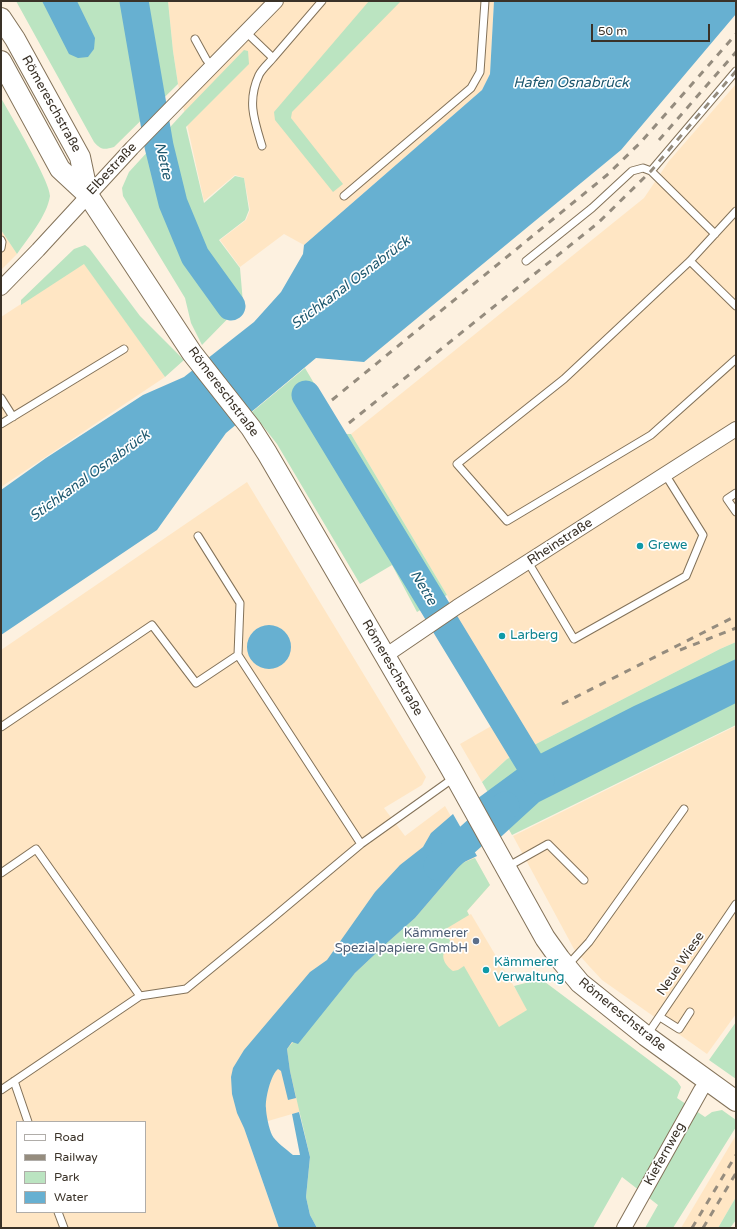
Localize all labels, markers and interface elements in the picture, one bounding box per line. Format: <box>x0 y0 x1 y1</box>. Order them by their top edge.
scale bar <box>593 16 712 42</box>
text: 50 m <box>598 24 627 38</box>
street label: Römereschstraße <box>18 53 84 155</box>
water label: Hafen Osnabrück <box>513 75 629 91</box>
street label: Elbestraße <box>84 140 140 198</box>
water label: Nette <box>151 141 175 181</box>
water label: Stichkanal Osnabrück <box>288 233 414 333</box>
street label: Römereschstraße <box>184 344 262 440</box>
water label: Stichkanal Osnabrück <box>27 427 153 525</box>
street label: Rheinstraße <box>525 515 595 569</box>
place label: Grewe <box>648 538 687 554</box>
marker: Grewe <box>635 541 645 551</box>
water label: Nette <box>406 568 440 608</box>
street label: Römereschstraße <box>358 617 426 719</box>
place label: Larberg <box>510 628 558 644</box>
marker: Larberg <box>497 631 507 641</box>
place label: Kämmerer Spezialpapiere GmbH <box>335 926 468 957</box>
street label: Neue Wiese <box>654 929 708 999</box>
marker: Kämmerer Spezialpapiere GmbH <box>471 936 481 946</box>
place label: Kämmerer Verwaltung <box>494 955 564 986</box>
marker: Kämmerer Verwaltung <box>481 965 491 975</box>
street label: Römereschstraße <box>575 975 669 1055</box>
street label: Kiefernweg <box>641 1120 689 1188</box>
legend <box>16 1121 146 1213</box>
text: Road <box>54 1130 84 1144</box>
text: Railway <box>54 1150 98 1164</box>
text: Park <box>54 1170 80 1184</box>
text: Water <box>54 1190 88 1204</box>

